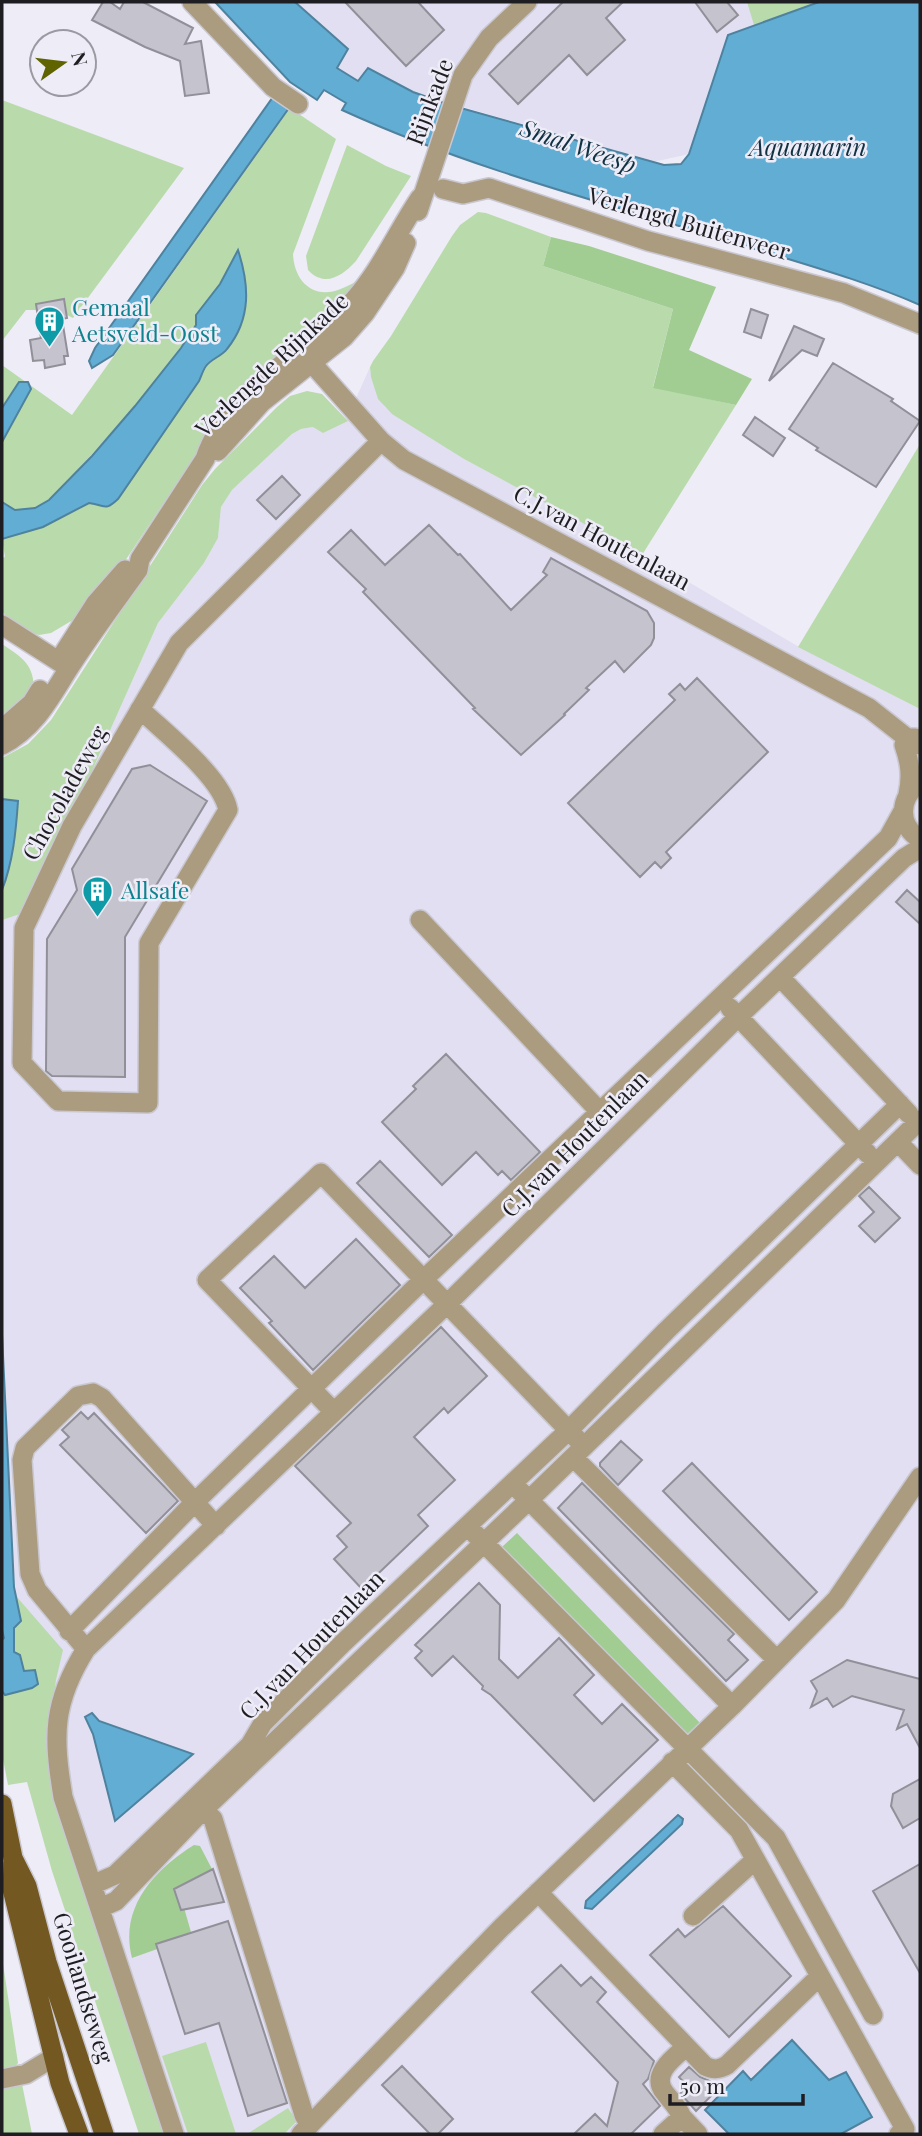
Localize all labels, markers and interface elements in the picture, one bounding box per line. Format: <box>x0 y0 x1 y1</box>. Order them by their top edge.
north arrow <box>28 28 98 98</box>
text: N <box>66 49 95 69</box>
street label: Rijnkade <box>398 54 459 149</box>
water label: Smal Weesp <box>516 110 641 180</box>
water label: Aquamarin <box>747 130 866 162</box>
street label: Verlengd Buitenveer <box>584 179 794 266</box>
street label: Verlengde Rijnkade <box>187 285 354 444</box>
place label: Gemaal Aetsveld-Oost <box>71 291 219 348</box>
building icon: Gemaal Aetsveld-Oost <box>32 304 66 348</box>
street label: C.J.van Houtenlaan <box>509 477 697 597</box>
street label: Chocoladeweg <box>14 719 114 865</box>
building icon: Allsafe <box>81 874 115 918</box>
place label: Allsafe <box>120 874 189 905</box>
street label: C.J.van Houtenlaan <box>494 1062 654 1223</box>
street label: C.J.van Houtenlaan <box>232 1562 390 1725</box>
street label: Gooilandseweg <box>47 1908 122 2067</box>
scale bar <box>670 2062 803 2106</box>
text: 50 m <box>680 2071 726 2099</box>

